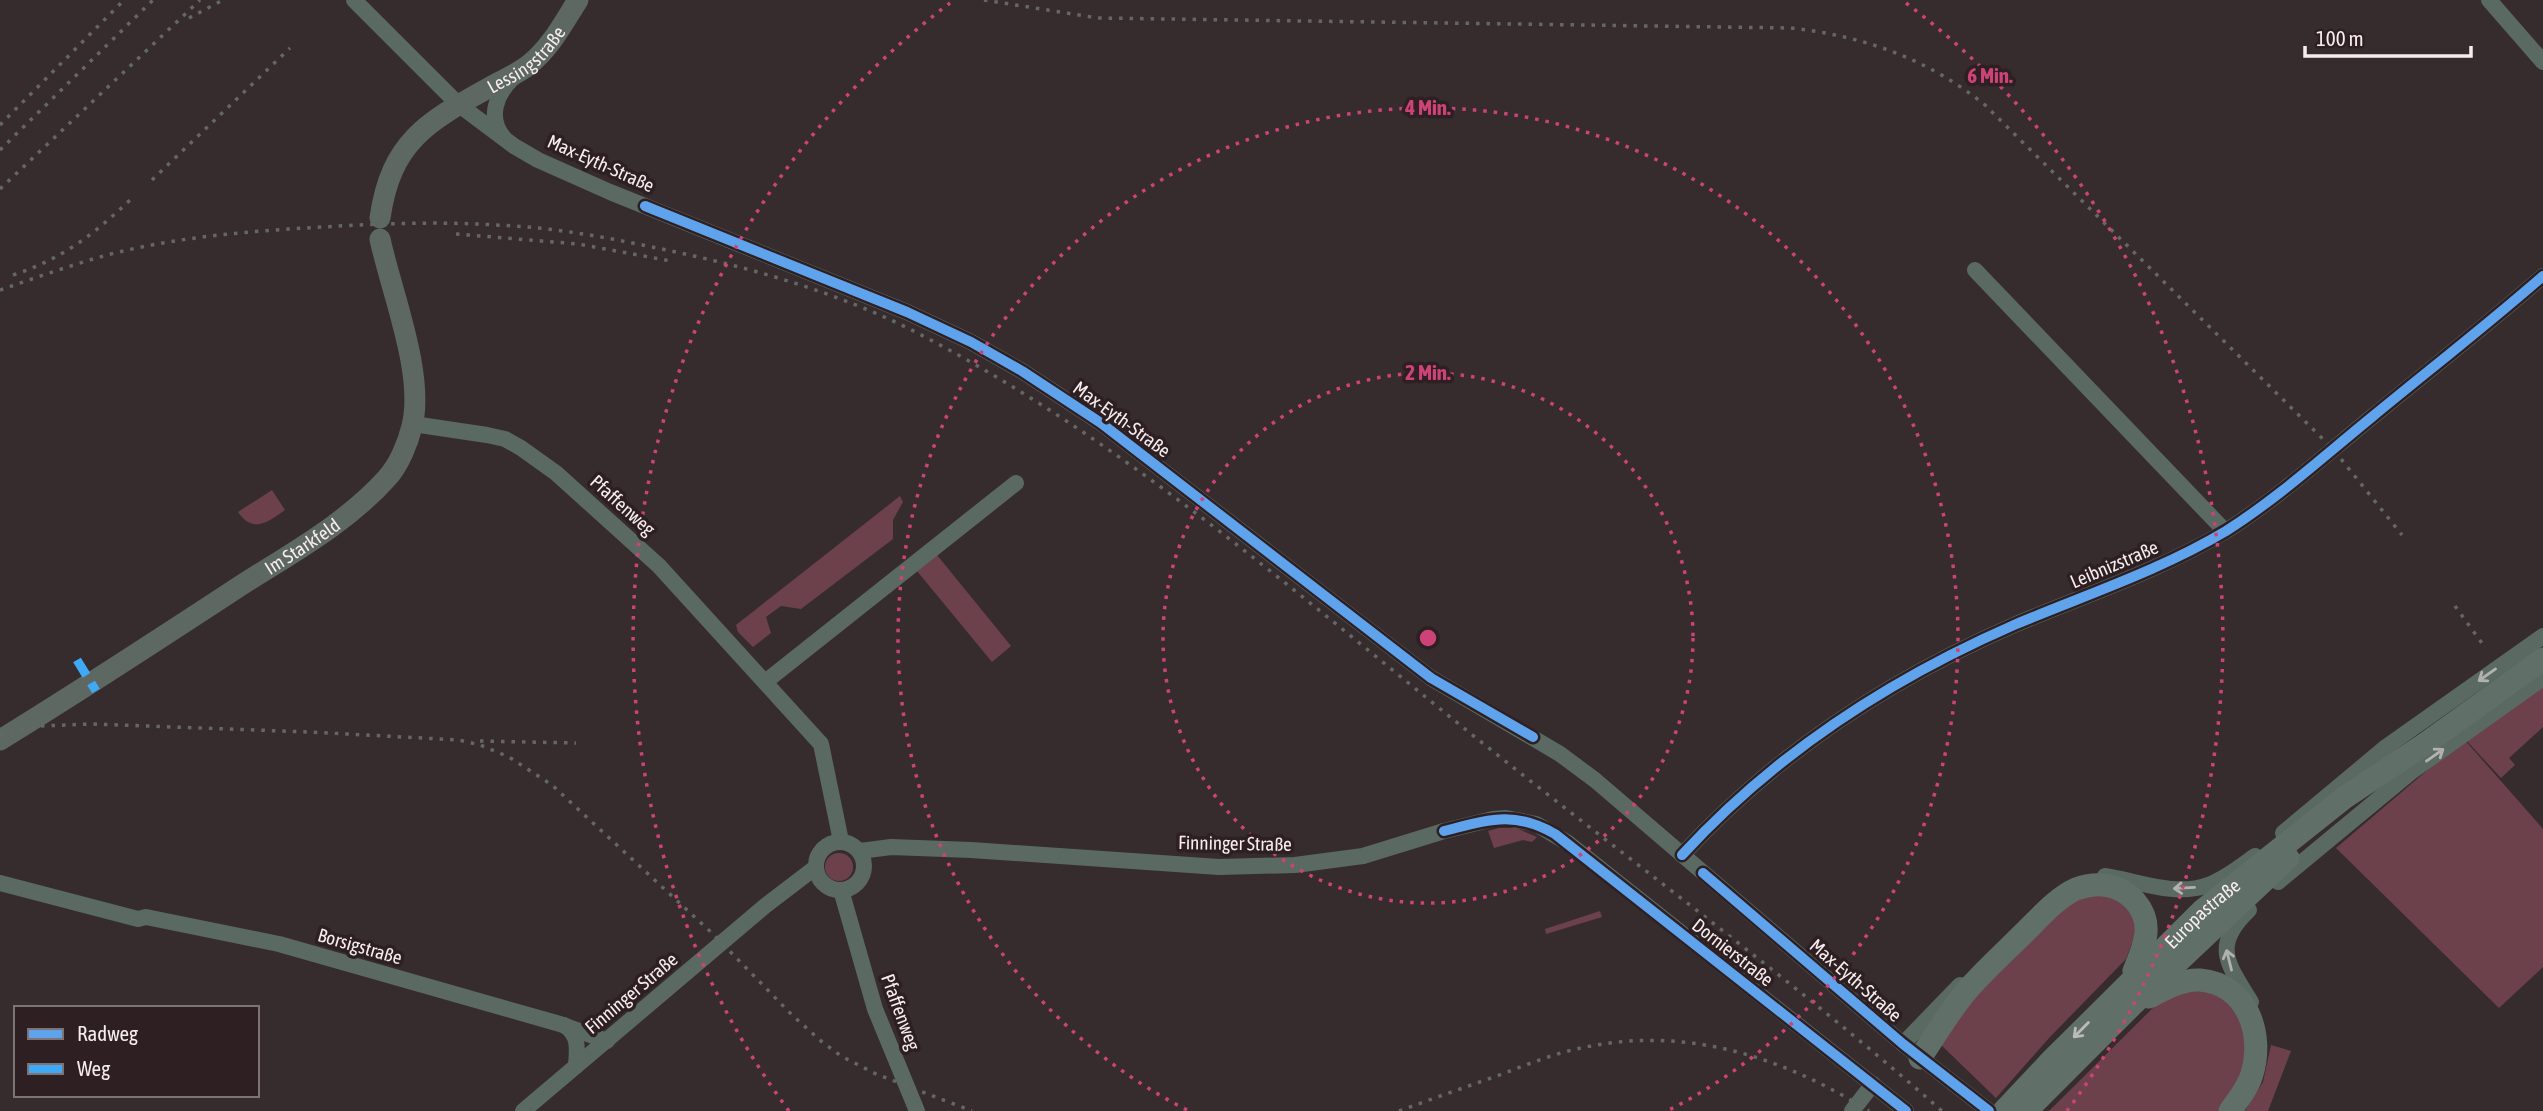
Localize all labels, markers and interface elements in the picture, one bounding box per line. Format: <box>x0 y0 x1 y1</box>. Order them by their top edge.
scale bar <box>2305 14 2471 58</box>
street label: Lessingstraße <box>483 22 570 97</box>
text: 100 m <box>2316 26 2364 50</box>
text: 6 Min. <box>1967 63 2013 87</box>
text: 4 Min. <box>1404 95 1451 119</box>
street label: Max-Eyth-Straße <box>544 130 658 196</box>
text: 2 Min. <box>1405 360 1451 384</box>
street label: Max-Eyth-Straße <box>1069 376 1175 462</box>
street label: Pfaffenweg <box>586 470 661 540</box>
street label: Im Starkfeld <box>261 514 344 579</box>
street label: Leibnizstraße <box>2067 536 2161 592</box>
centre of rings <box>1416 626 1440 650</box>
one-way arrow <box>2478 668 2497 682</box>
one-way arrow <box>2425 748 2444 762</box>
street label: Finninger Straße <box>1178 831 1292 855</box>
street label: Europastraße <box>2160 874 2244 953</box>
one-way arrow <box>2173 882 2196 895</box>
street label: Dornierstraße <box>1688 914 1778 990</box>
street label: Borsigstraße <box>315 923 405 969</box>
street label: Max-Eyth-Straße <box>1806 934 1906 1026</box>
street label: Finninger Straße <box>580 948 682 1038</box>
one-way arrow <box>2222 949 2235 971</box>
street label: Pfaffenweg <box>877 971 925 1054</box>
legend <box>14 1006 259 1097</box>
text: Radweg <box>77 1021 138 1045</box>
one-way arrow <box>2073 1021 2090 1038</box>
text: Weg <box>77 1056 110 1080</box>

